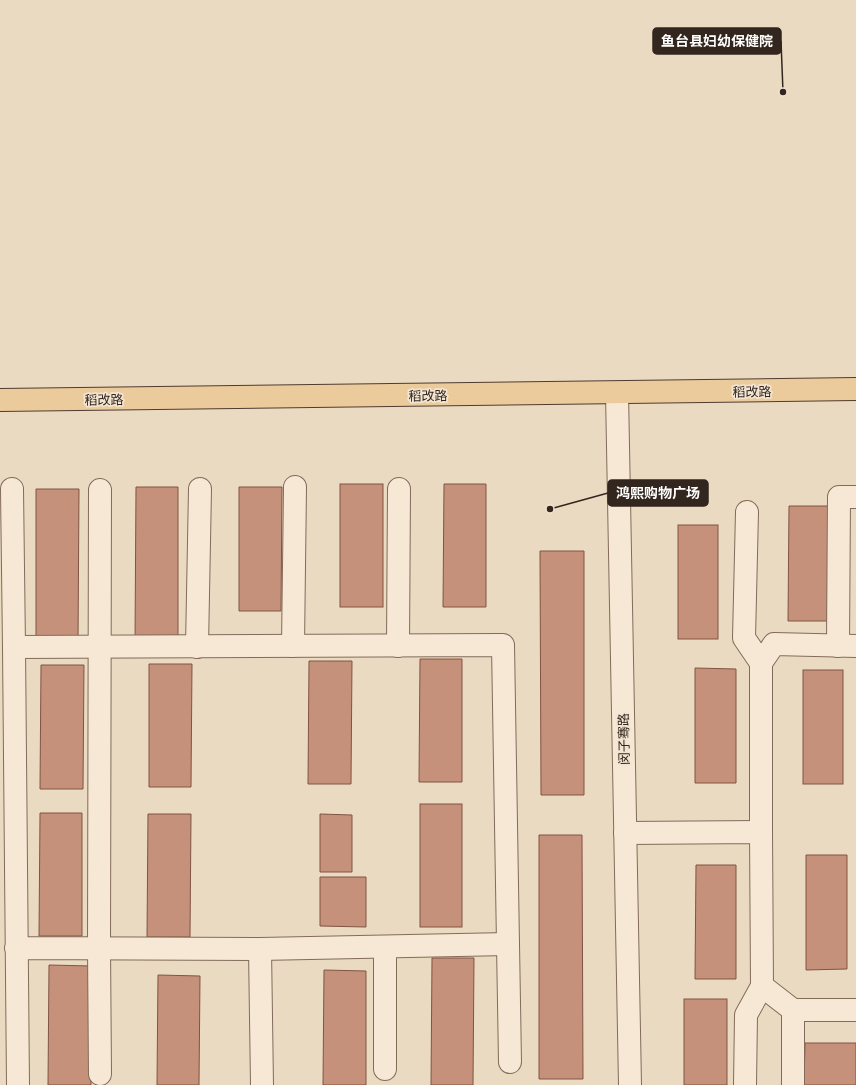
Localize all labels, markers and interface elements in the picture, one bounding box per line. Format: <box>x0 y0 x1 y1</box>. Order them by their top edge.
callout: 鱼台县妇幼保健院 <box>653 28 781 54</box>
text: 鱼台县妇幼保健院 <box>661 31 773 50</box>
street label: 稻改路 <box>732 382 772 400</box>
street label: 稻改路 <box>408 386 448 404</box>
street label: 稻改路 <box>84 390 124 408</box>
callout: 鸿熙购物广场 <box>608 480 708 506</box>
text: 鸿熙购物广场 <box>616 483 700 502</box>
street label: 闵子骞路 <box>614 713 632 765</box>

